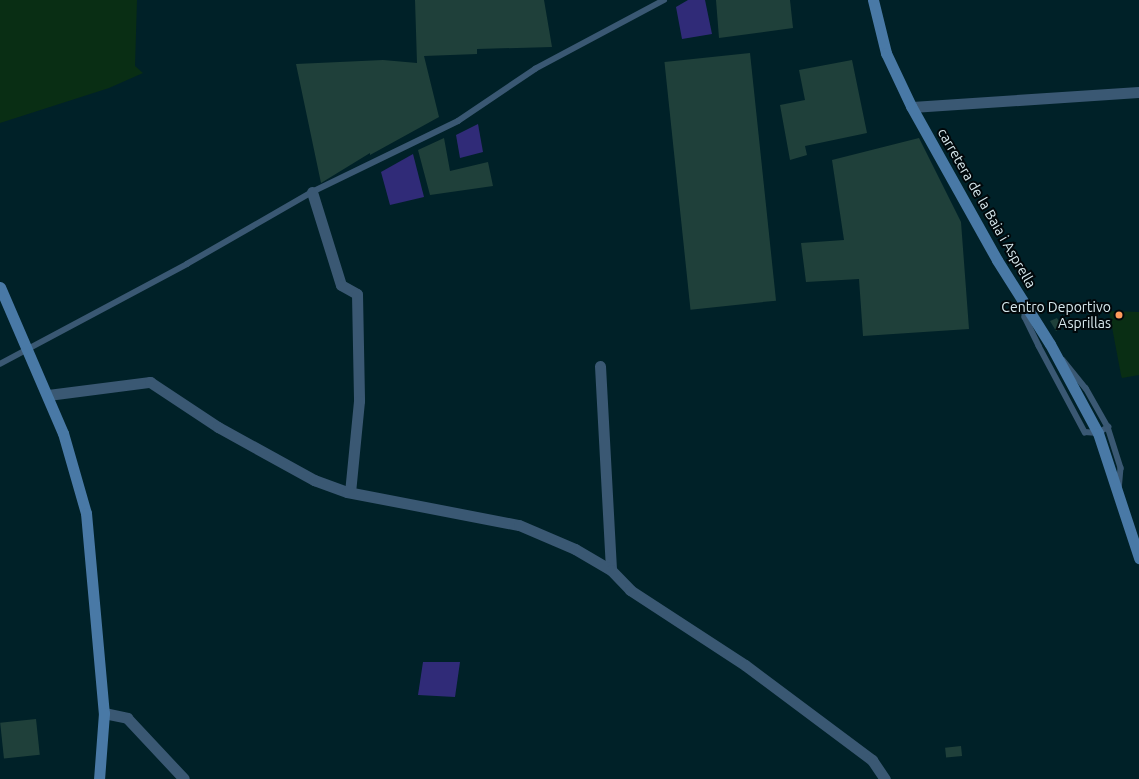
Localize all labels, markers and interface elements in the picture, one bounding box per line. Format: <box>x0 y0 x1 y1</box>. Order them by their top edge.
street label: carretera de la Baia i Asprella <box>934 125 1040 291</box>
place label: Centro Deportivo Asprillas <box>1001 299 1111 332</box>
marker: Centro Deportivo Asprillas <box>1114 310 1124 320</box>

